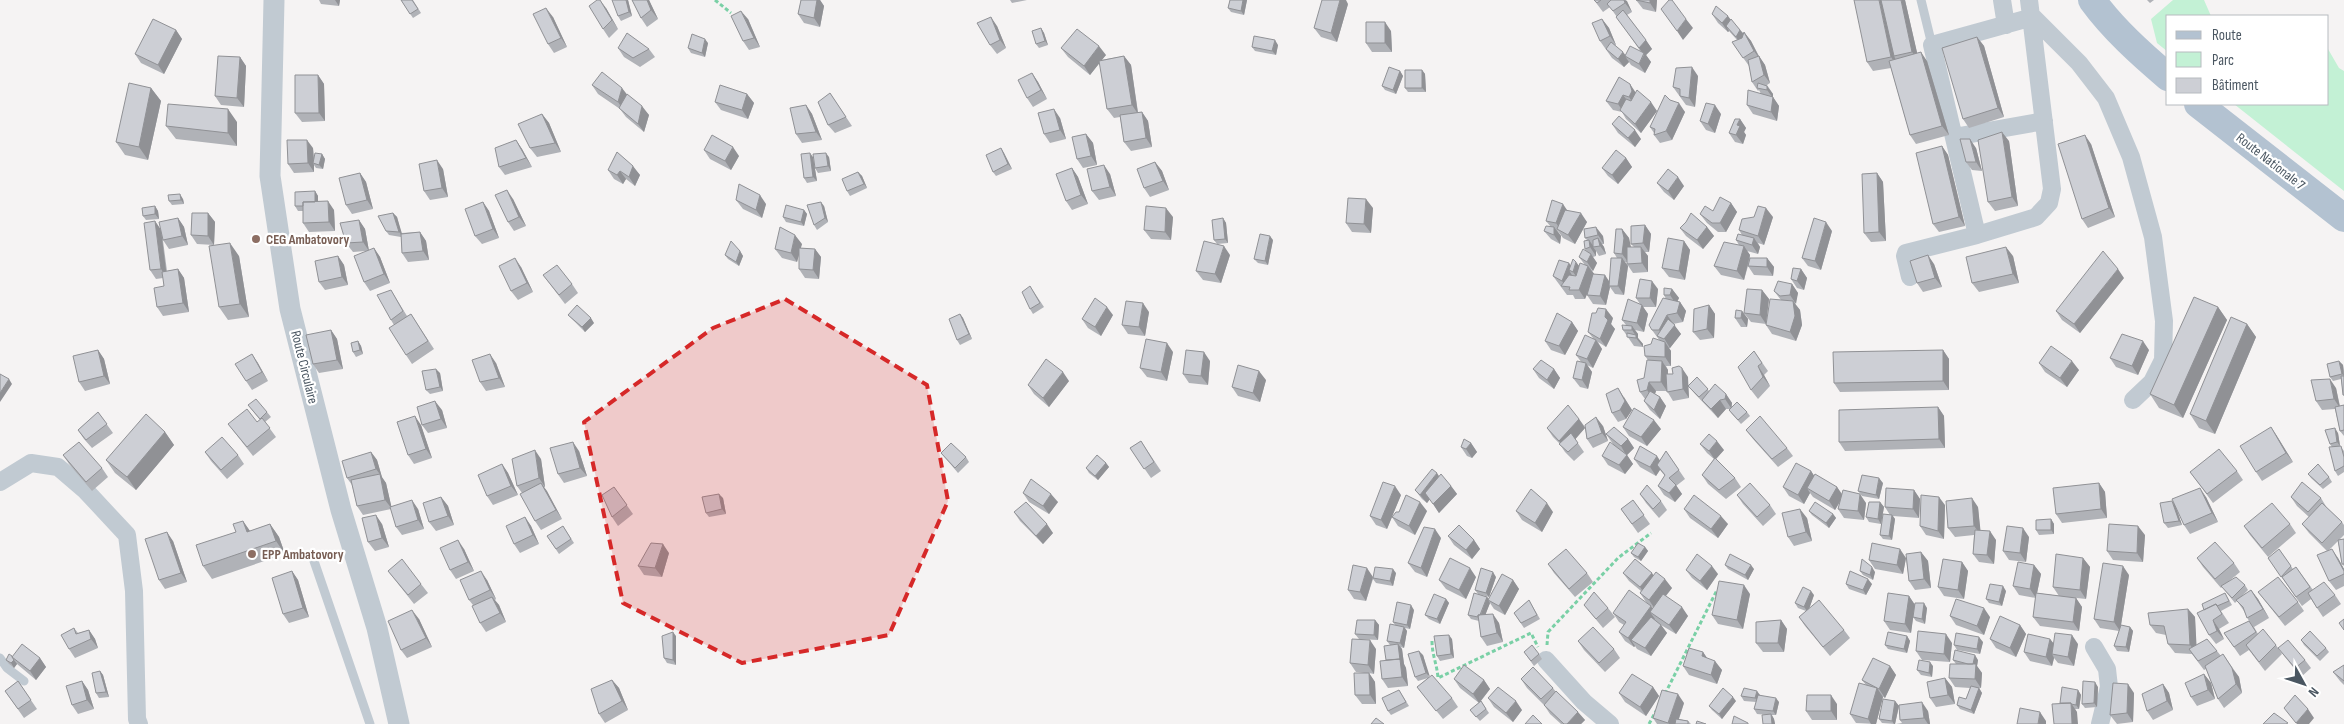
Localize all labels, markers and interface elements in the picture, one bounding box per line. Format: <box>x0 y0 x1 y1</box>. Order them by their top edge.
legend <box>2166 15 2329 105</box>
text: Route <box>2212 26 2242 45</box>
text: Parc <box>2212 51 2234 70</box>
text: Bâtiment <box>2212 76 2259 95</box>
street label: Route Nationale 7 <box>2233 129 2309 194</box>
place label: CEG Ambatovory <box>266 231 349 248</box>
marker: CEG Ambatovory <box>250 233 262 245</box>
street label: Route Circulaire <box>287 329 322 405</box>
place label: EPP Ambatovory <box>262 546 344 563</box>
marker: EPP Ambatovory <box>246 548 258 560</box>
north arrow <box>2279 659 2329 709</box>
text: N <box>2305 684 2322 700</box>

